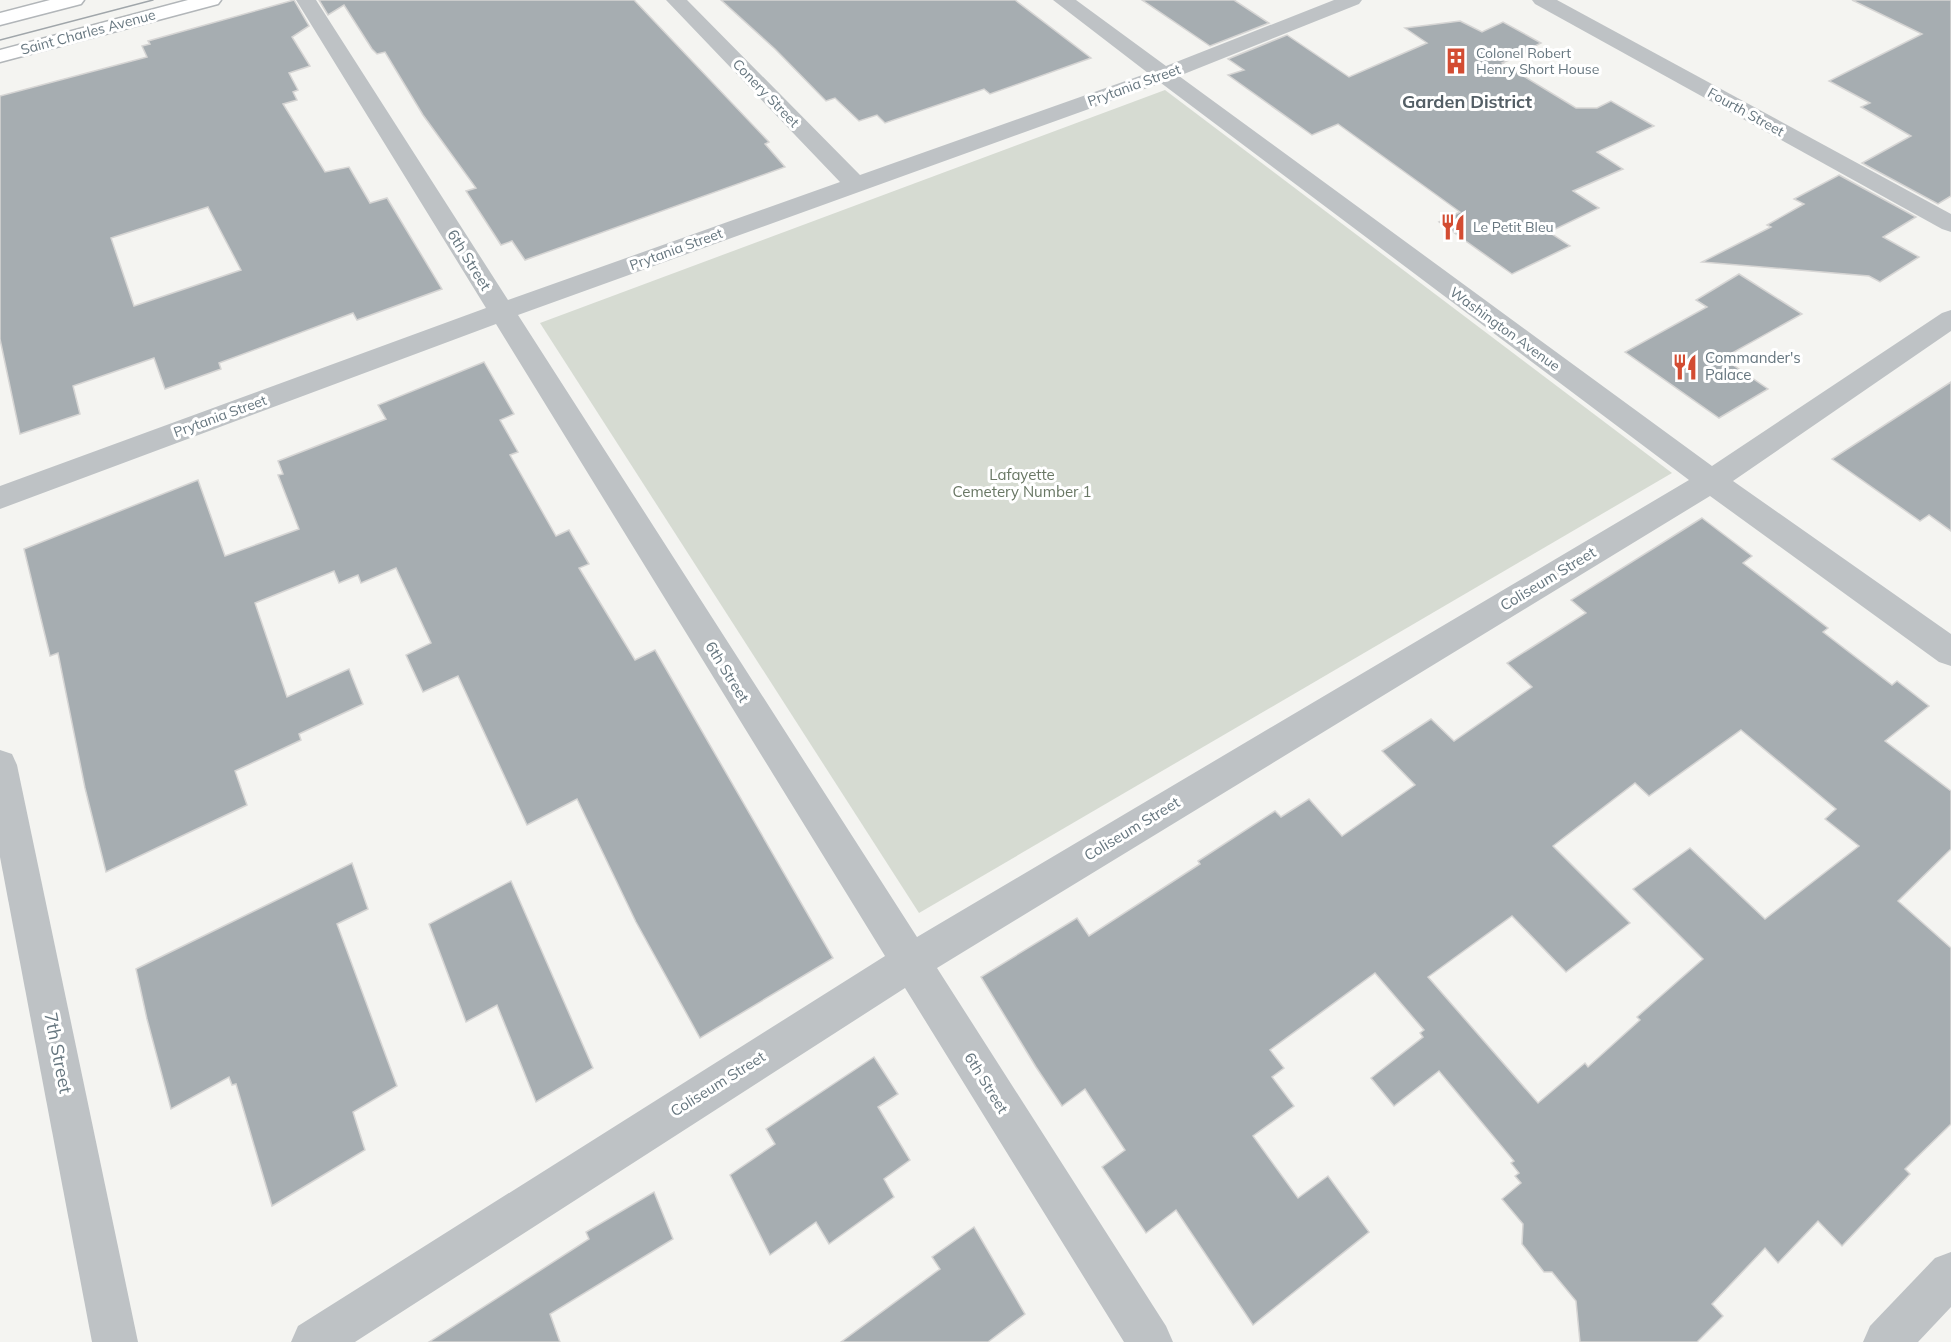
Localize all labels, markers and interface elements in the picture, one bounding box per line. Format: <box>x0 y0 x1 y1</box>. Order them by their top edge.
street label: Saint Charles Avenue <box>19 5 157 59</box>
place label: Colonel Robert Henry Short House <box>1476 44 1599 78</box>
building icon: Colonel Robert Henry Short House <box>1441 46 1471 76</box>
street label: Conery Street <box>729 55 803 131</box>
street label: Prytania Street <box>1085 60 1183 110</box>
street label: Fourth Street <box>1705 84 1787 140</box>
district label: Garden District <box>1402 90 1532 113</box>
restaurant icon: Le Petit Bleu <box>1438 212 1468 242</box>
place label: Le Petit Bleu <box>1473 218 1554 236</box>
street label: Prytania Street <box>627 224 725 274</box>
street label: 6th Street <box>443 226 496 294</box>
street label: Washington Avenue <box>1446 283 1564 375</box>
place label: Commander's Palace <box>1705 348 1801 384</box>
restaurant icon: Commander's Palace <box>1670 352 1700 382</box>
street label: Prytania Street <box>171 391 269 441</box>
park label: Lafayette Cemetery Number 1 <box>953 465 1091 501</box>
street label: Coliseum Street <box>1496 543 1599 615</box>
street label: 6th Street <box>701 638 754 706</box>
street label: Coliseum Street <box>1080 793 1183 865</box>
street label: 7th Street <box>39 1010 78 1095</box>
street label: Coliseum Street <box>667 1047 769 1120</box>
street label: 6th Street <box>960 1049 1013 1117</box>

